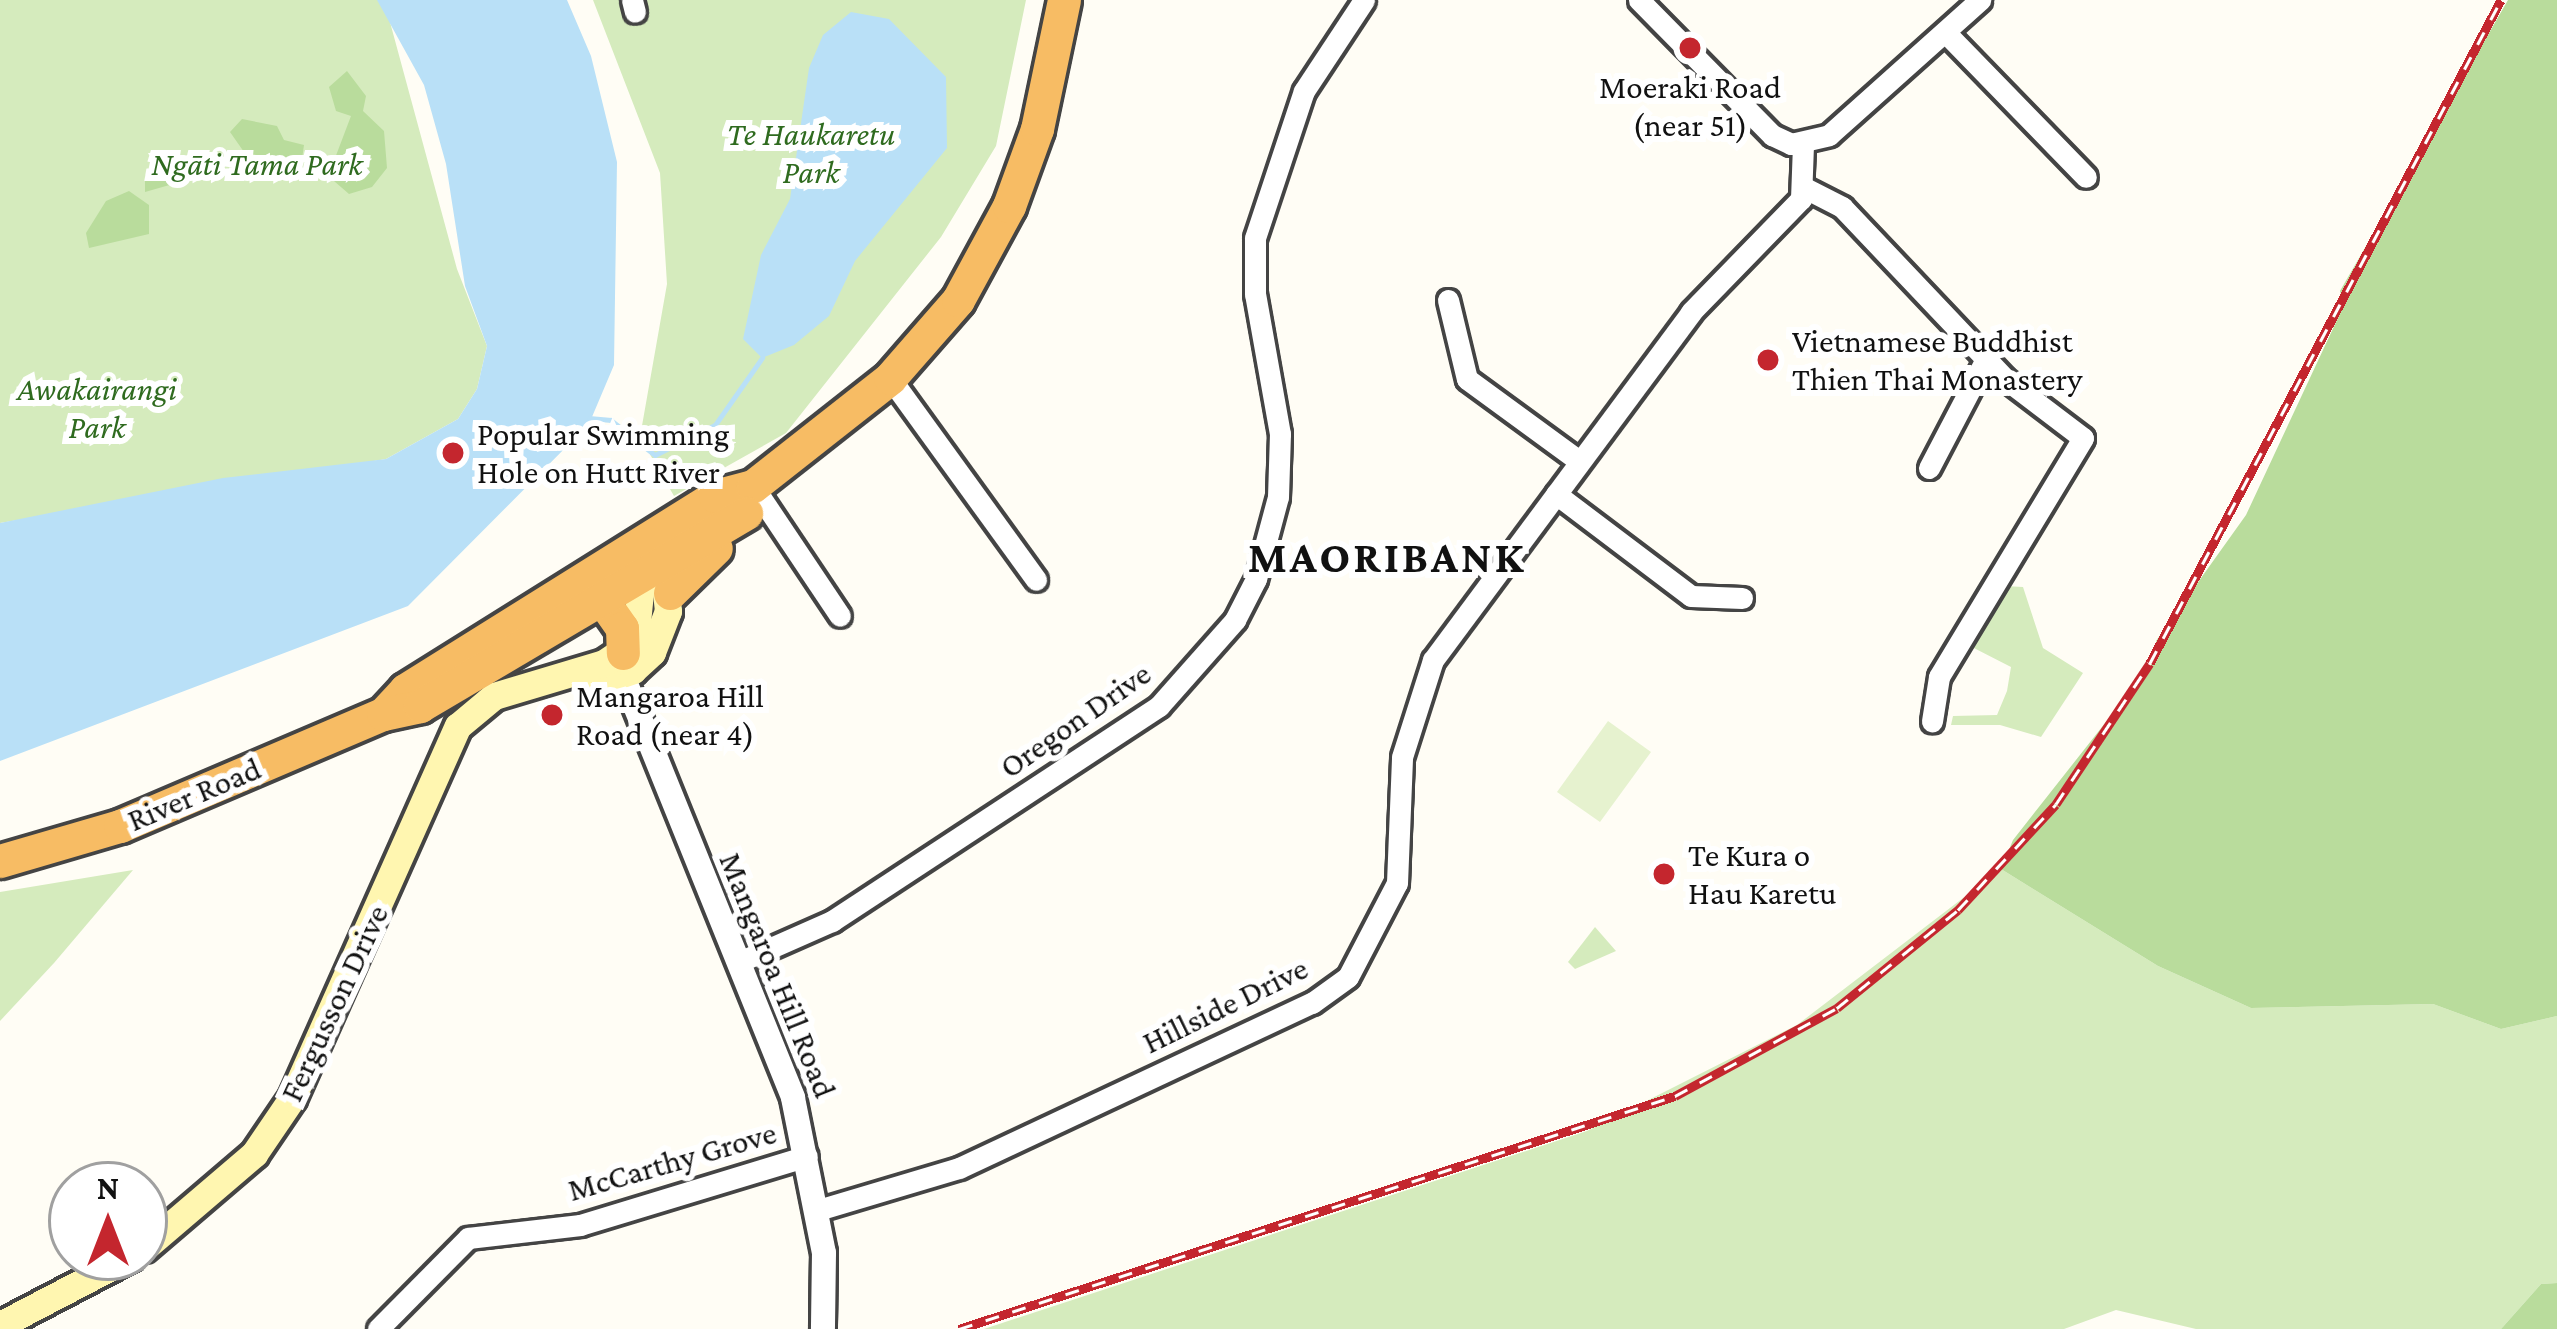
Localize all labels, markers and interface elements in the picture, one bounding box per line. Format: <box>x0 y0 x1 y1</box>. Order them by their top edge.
marker: Moeraki Road (near 51) <box>1677 35 1703 61</box>
place label: Moeraki Road (near 51) <box>1599 67 1781 145</box>
park label: Te Haukaretu Park <box>727 114 895 192</box>
park label: Ngāti Tama Park <box>151 144 363 184</box>
place label: Vietnamese Buddhist Thien Thai Monastery <box>1792 321 2082 399</box>
marker: Vietnamese Buddhist Thien Thai Monastery <box>1755 347 1781 373</box>
park label: Awakairangi Park <box>17 369 177 447</box>
place label: Popular Swimming Hole on Hutt River <box>477 414 729 492</box>
marker: Popular Swimming Hole on Hutt River <box>440 440 466 466</box>
district label: MAORIBANK <box>1248 531 1526 585</box>
street label: Oregon Drive <box>992 653 1158 787</box>
place label: Mangaroa Hill Road (near 4) <box>576 676 764 754</box>
marker: Mangaroa Hill Road (near 4) <box>539 702 565 728</box>
street label: River Road <box>121 748 267 840</box>
place label: Te Kura o Hau Karetu <box>1688 835 1836 913</box>
street label: Mangaroa Hill Road <box>711 847 845 1103</box>
marker: Te Kura o Hau Karetu <box>1651 861 1677 887</box>
street label: Fergusson Drive <box>271 898 397 1108</box>
street label: Hillside Drive <box>1136 948 1314 1062</box>
street label: McCarthy Grove <box>563 1112 781 1210</box>
north arrow <box>48 1161 168 1281</box>
text: N <box>97 1169 119 1206</box>

